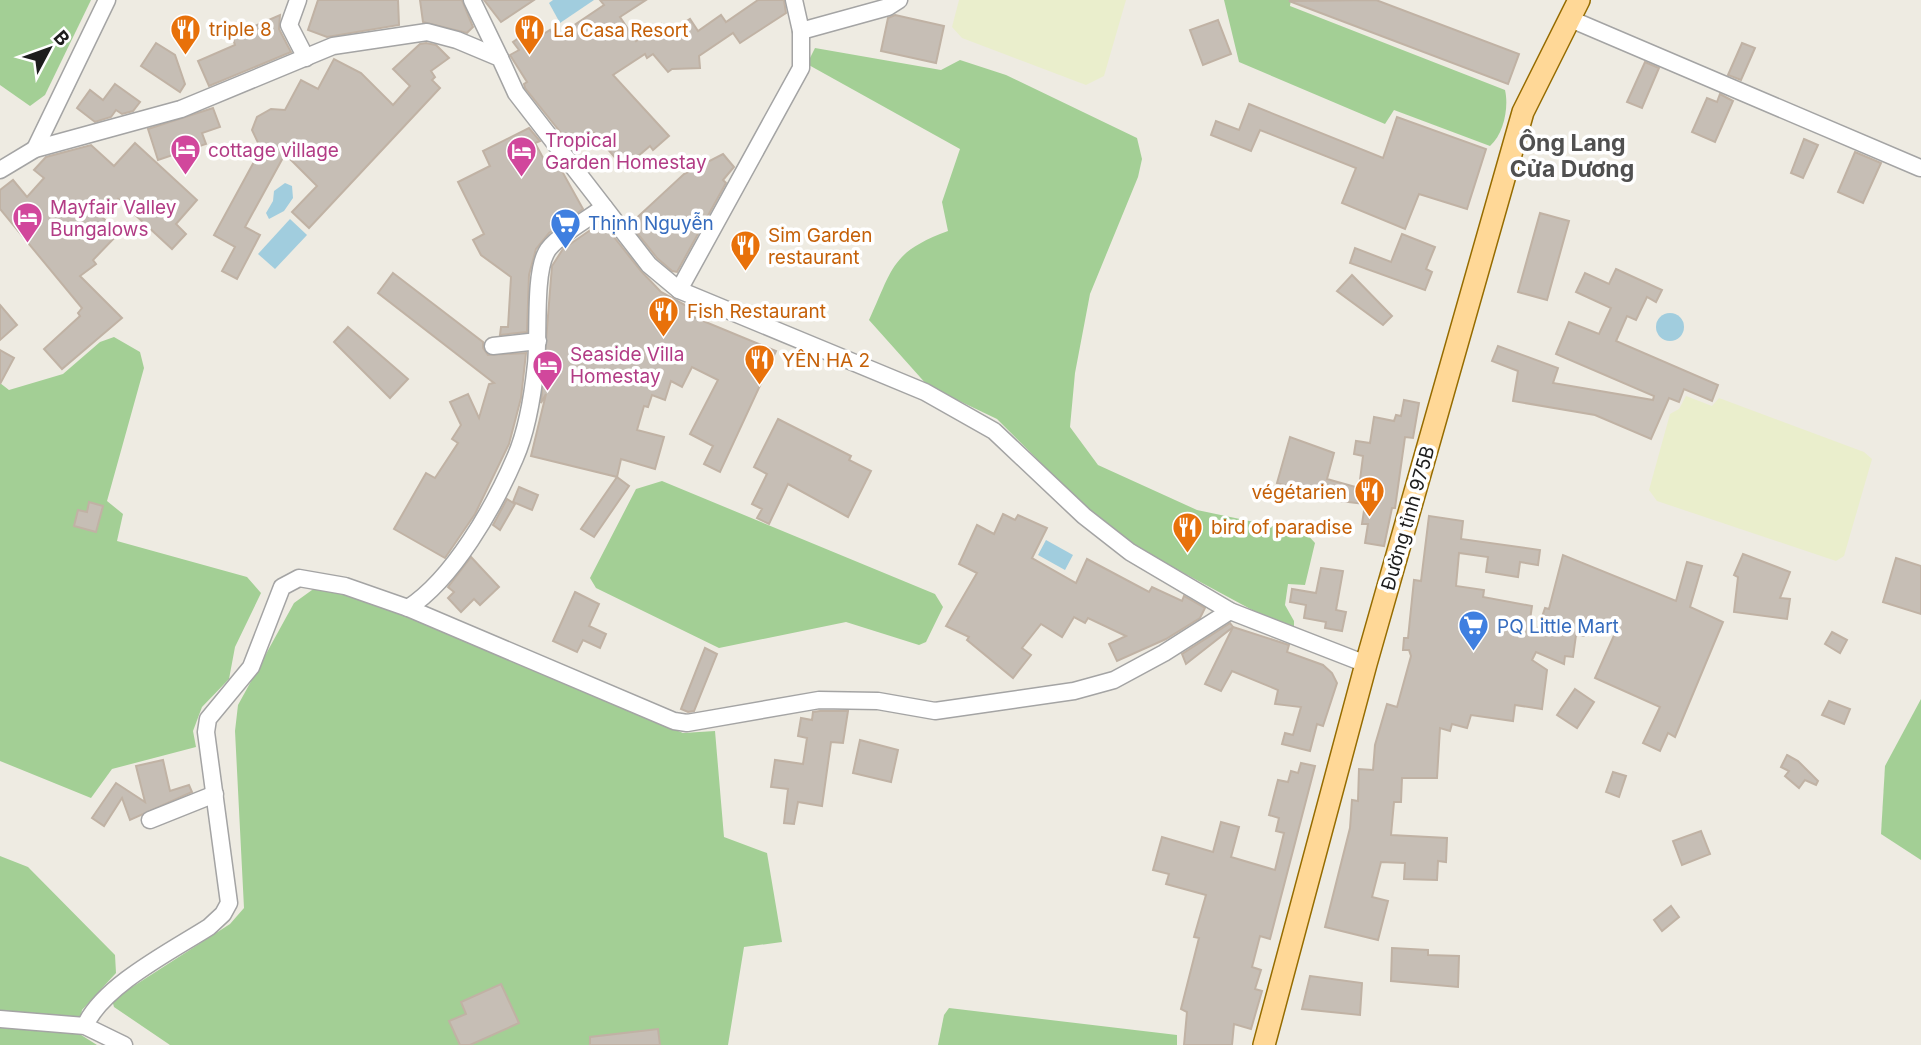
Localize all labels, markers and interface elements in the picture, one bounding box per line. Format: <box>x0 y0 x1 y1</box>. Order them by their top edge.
restaurant icon: triple 8 <box>169 12 203 56</box>
restaurant icon: La Casa Resort <box>513 13 547 57</box>
north arrow <box>14 14 84 84</box>
place label: triple 8 <box>209 18 272 41</box>
place label: La Casa Resort <box>553 19 688 42</box>
text: B <box>49 26 74 50</box>
place label: Tropical Garden Homestay <box>545 129 707 174</box>
district label: Ông Lang Cửa Dương <box>1510 129 1634 183</box>
hotel icon: cottage village <box>168 133 202 177</box>
hotel icon: Tropical Garden Homestay <box>505 134 539 178</box>
place label: cottage village <box>208 139 339 162</box>
place label: Mayfair Valley Bungalows <box>50 196 177 241</box>
hotel icon: Mayfair Valley Bungalows <box>10 201 44 245</box>
supermarket icon: Thịnh Nguyễn <box>548 206 582 250</box>
place label: Thịnh Nguyễn <box>588 212 714 235</box>
place label: Sim Garden restaurant <box>768 224 872 269</box>
restaurant icon: Sim Garden restaurant <box>728 229 762 273</box>
restaurant icon: Fish Restaurant <box>647 294 681 338</box>
place label: Fish Restaurant <box>687 300 826 323</box>
place label: Seaside Villa Homestay <box>570 343 684 388</box>
restaurant icon: YÊN HA 2 <box>742 343 776 387</box>
hotel icon: Seaside Villa Homestay <box>530 348 564 392</box>
place label: YÊN HA 2 <box>782 349 870 372</box>
street label: Đường tỉnh 975B <box>1376 443 1440 593</box>
restaurant icon: végétarien <box>1353 475 1387 519</box>
place label: végétarien <box>1252 481 1347 504</box>
restaurant icon: bird of paradise <box>1171 510 1205 554</box>
place label: bird of paradise <box>1211 516 1352 539</box>
supermarket icon: PQ Little Mart <box>1457 609 1491 653</box>
place label: PQ Little Mart <box>1497 615 1619 638</box>

